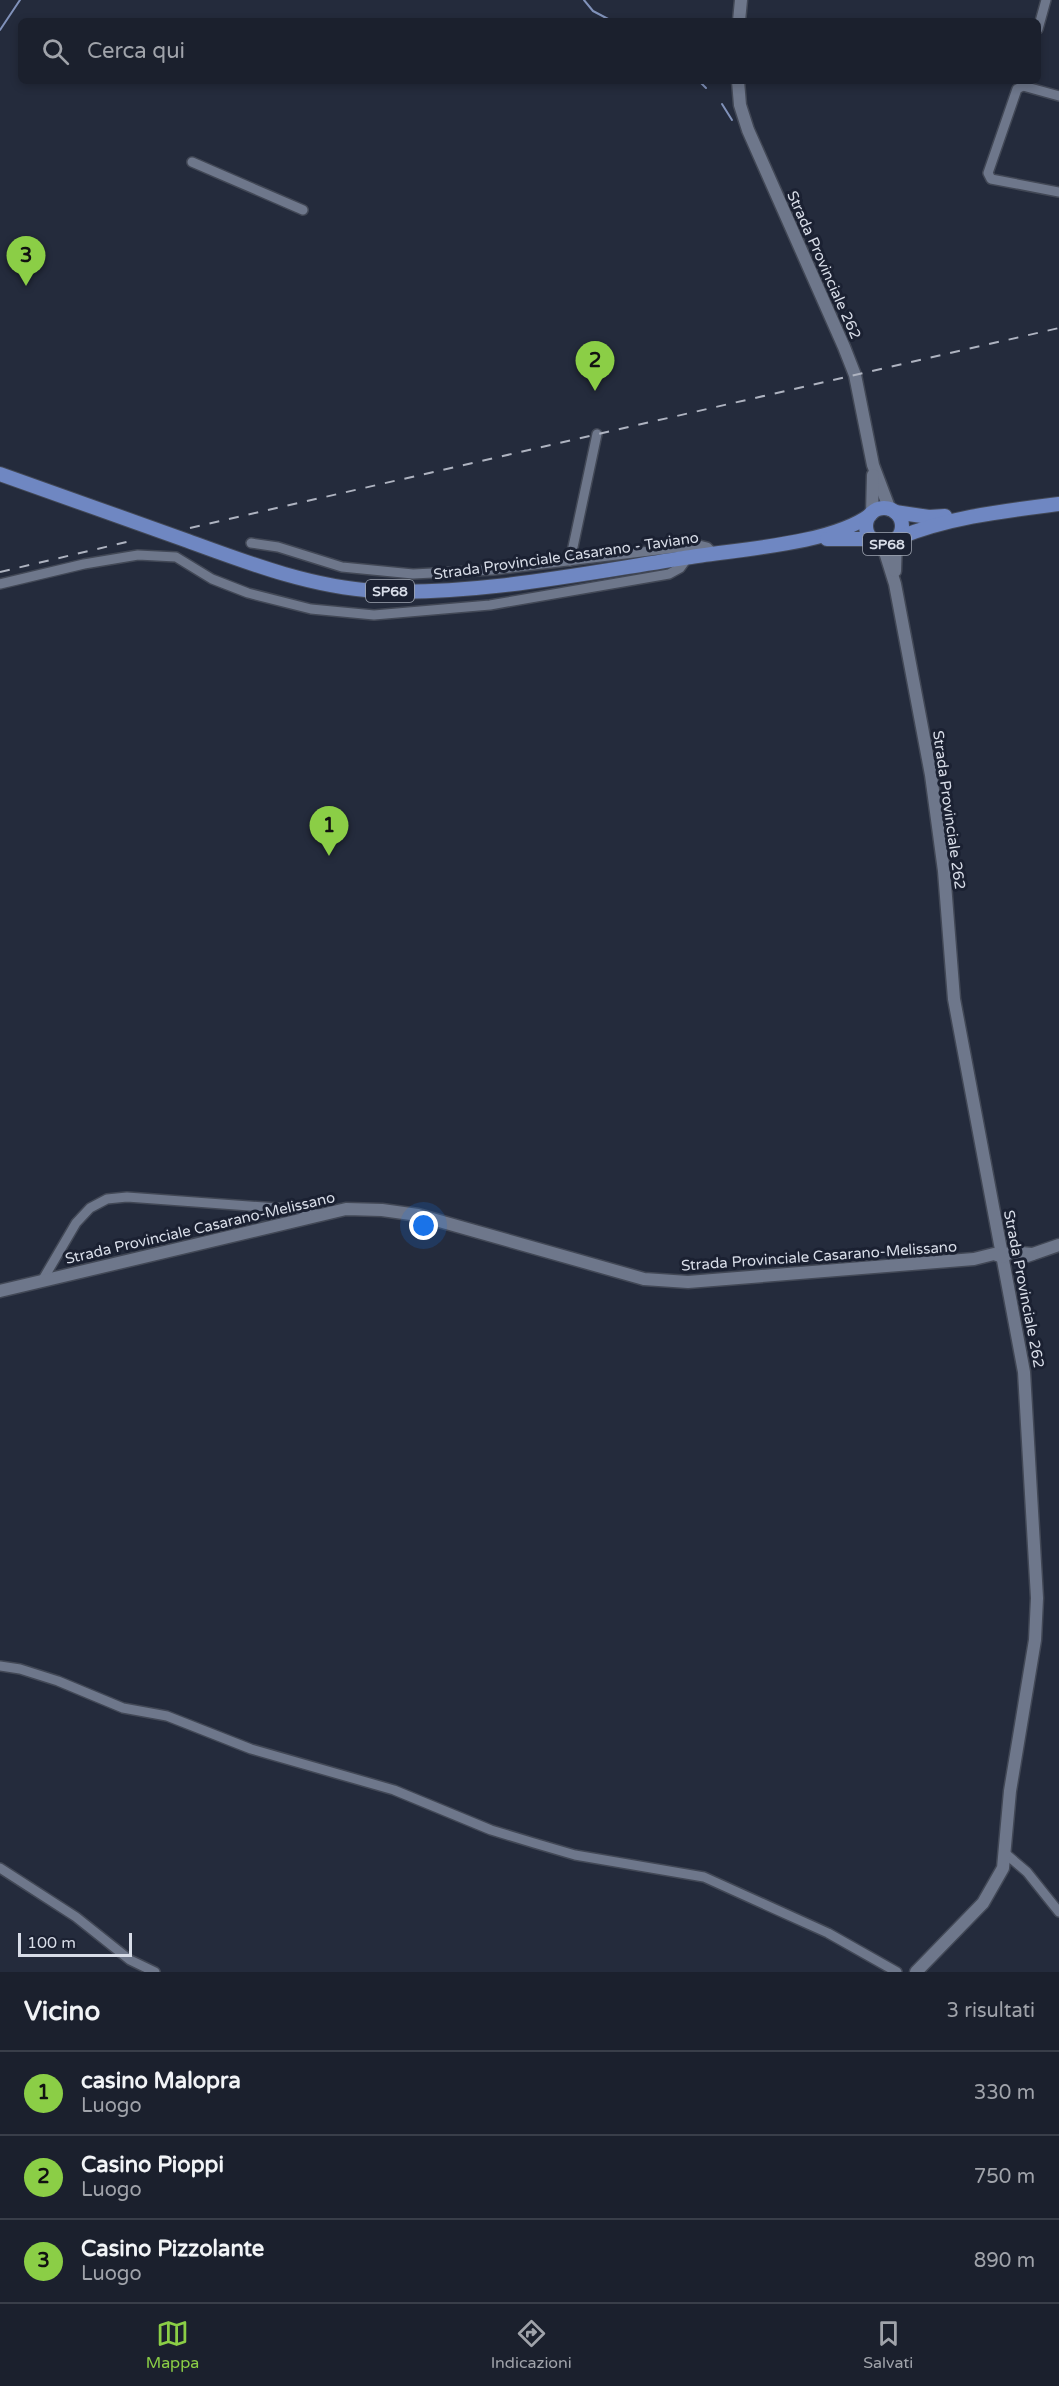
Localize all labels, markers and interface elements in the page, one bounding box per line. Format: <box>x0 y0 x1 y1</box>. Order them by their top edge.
search box <box>18 18 1041 84</box>
icon: search <box>39 35 72 68</box>
text: Cerca qui <box>87 38 185 64</box>
street label: Strada Provinciale 262 <box>783 188 865 342</box>
pin: 3 <box>6 236 46 286</box>
pin: 2 <box>576 342 614 391</box>
street label: Strada Provinciale Casarano - Taviano <box>432 528 700 584</box>
road number: SP68 <box>863 533 911 555</box>
road number: SP68 <box>366 580 414 602</box>
street label: Strada Provinciale 262 <box>929 729 969 891</box>
pin: 1 <box>310 806 348 856</box>
street label: Strada Provinciale Casarano-Melissano <box>63 1188 337 1268</box>
street label: Strada Provinciale 262 <box>1000 1209 1048 1369</box>
your location <box>409 1211 438 1240</box>
street label: Strada Provinciale Casarano-Melissano <box>680 1237 958 1275</box>
scale bar <box>18 1930 132 1958</box>
text: 100 m <box>27 1933 76 1953</box>
text: Vicino <box>24 1996 100 2027</box>
text: 3 risultati <box>947 1999 1035 2023</box>
text: casino Malopra <box>81 2068 241 2094</box>
text: 1 <box>37 2081 50 2105</box>
text: 330 m <box>974 2081 1035 2105</box>
text: Luogo <box>81 2094 142 2118</box>
text: Casino Pioppi <box>81 2152 224 2178</box>
text: 2 <box>37 2165 50 2189</box>
text: 750 m <box>974 2165 1035 2189</box>
text: Luogo <box>81 2178 142 2202</box>
text: Casino Pizzolante <box>81 2236 264 2262</box>
text: 3 <box>37 2249 50 2273</box>
text: 890 m <box>974 2249 1035 2273</box>
text: Luogo <box>81 2262 142 2286</box>
tab: Mappa <box>146 2317 199 2373</box>
tab: Indicazioni <box>491 2317 572 2373</box>
tab: Salvati <box>863 2317 913 2373</box>

